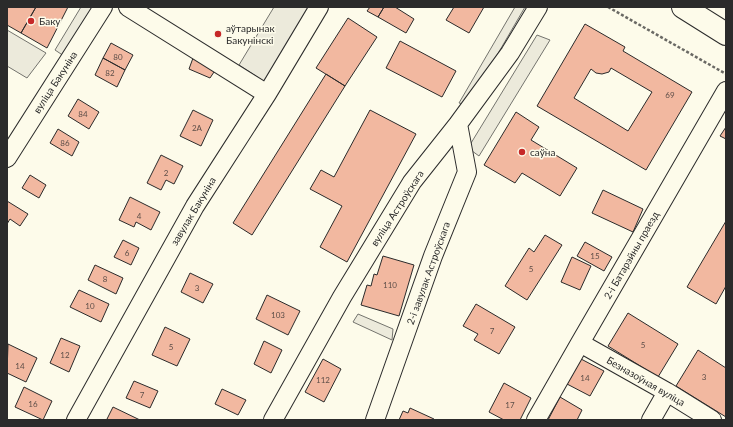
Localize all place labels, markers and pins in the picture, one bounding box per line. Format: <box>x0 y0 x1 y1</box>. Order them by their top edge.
place label: Баку <box>39 15 61 27</box>
marker: Баку <box>26 16 36 26</box>
place label: аўтарынак Бакунінскі <box>226 22 275 46</box>
marker: аўтарынак Бакунінскі <box>213 29 223 39</box>
place label: саўна <box>530 146 555 158</box>
marker: саўна <box>517 147 527 157</box>

